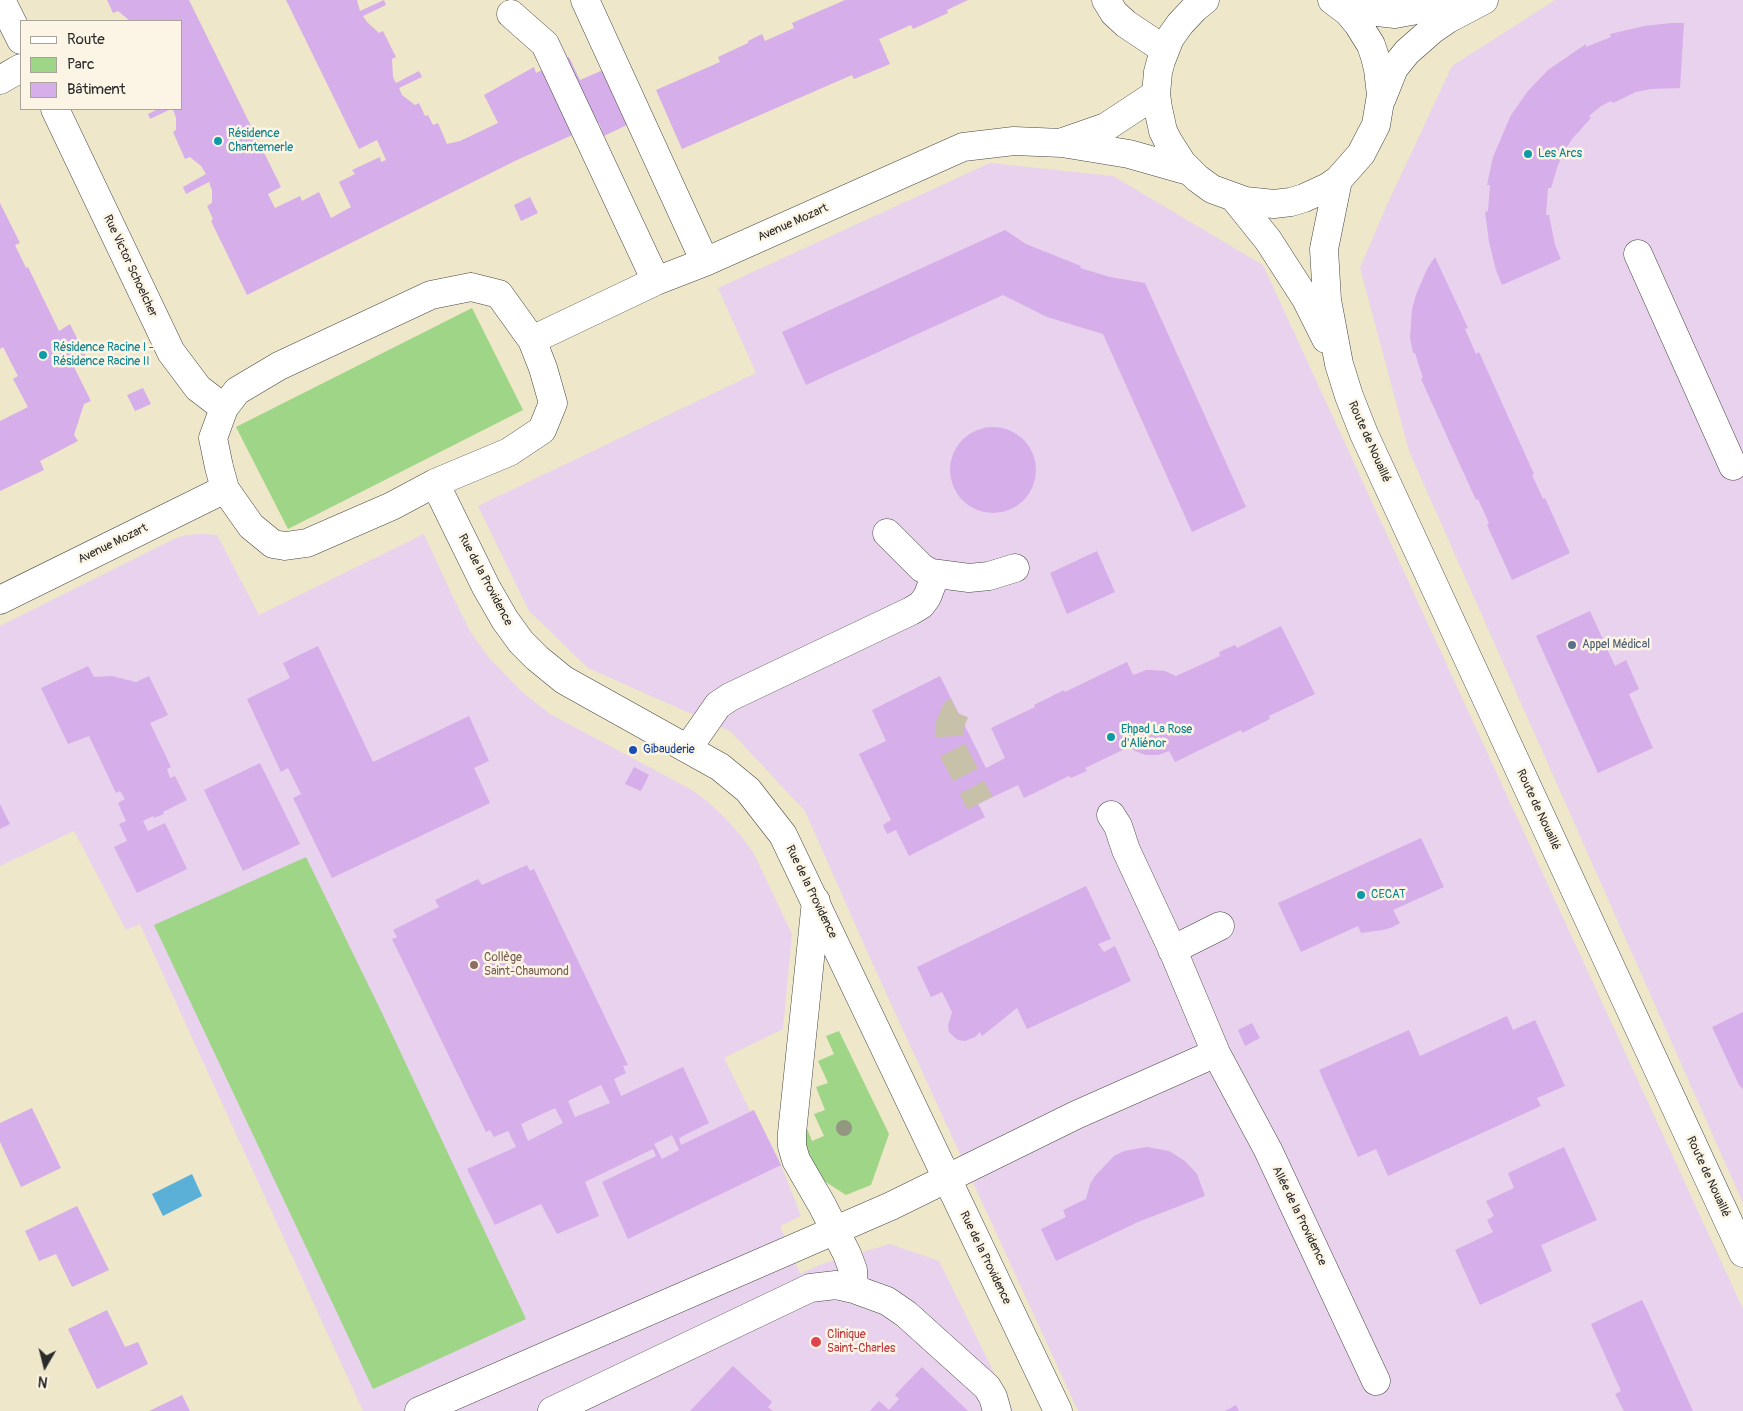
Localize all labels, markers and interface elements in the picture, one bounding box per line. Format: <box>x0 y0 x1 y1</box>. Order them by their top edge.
legend <box>20 20 182 110</box>
text: Route <box>67 30 105 49</box>
text: Parc <box>67 55 95 74</box>
text: Bâtiment <box>67 80 126 99</box>
place label: Résidence Chantemerle <box>228 127 293 155</box>
marker: Résidence Chantemerle <box>212 135 224 147</box>
place label: Les Arcs <box>1538 147 1582 161</box>
marker: Les Arcs <box>1522 148 1534 160</box>
street label: Avenue Mozart <box>756 201 830 245</box>
street label: Rue Victor Schoelcher <box>100 213 160 319</box>
place label: Résidence Racine I - Résidence Racine II <box>53 341 154 369</box>
marker: Résidence Racine I - Résidence Racine II <box>37 349 49 361</box>
street label: Route de Nouaillé <box>1345 399 1393 485</box>
street label: Avenue Mozart <box>76 521 150 567</box>
street label: Rue de la Providence <box>455 532 515 628</box>
place label: Appel Médical <box>1582 638 1650 652</box>
marker: Appel Médical <box>1566 639 1578 651</box>
place label: Ehpad La Rose d'Aliénor <box>1121 723 1192 751</box>
marker: Ehpad La Rose d'Aliénor <box>1105 731 1117 743</box>
place label: Gibauderie <box>643 743 695 757</box>
marker: Gibauderie <box>627 744 639 756</box>
street label: Route de Nouaillé <box>1513 767 1563 853</box>
street label: Rue de la Providence <box>782 843 840 941</box>
place label: CECAT <box>1371 888 1406 902</box>
marker: CECAT <box>1355 889 1367 901</box>
place label: Collège Saint-Chaumond <box>484 951 569 979</box>
marker: Collège Saint-Chaumond <box>468 959 480 971</box>
street label: Route de Nouaillé <box>1683 1134 1733 1220</box>
street label: Allée de la Providence <box>1269 1164 1329 1268</box>
street label: Rue de la Providence <box>956 1209 1014 1307</box>
place label: Clinique Saint-Charles <box>827 1328 895 1356</box>
marker: Clinique Saint-Charles <box>809 1335 823 1349</box>
north arrow <box>20 1341 70 1391</box>
text: N <box>37 1372 49 1390</box>

